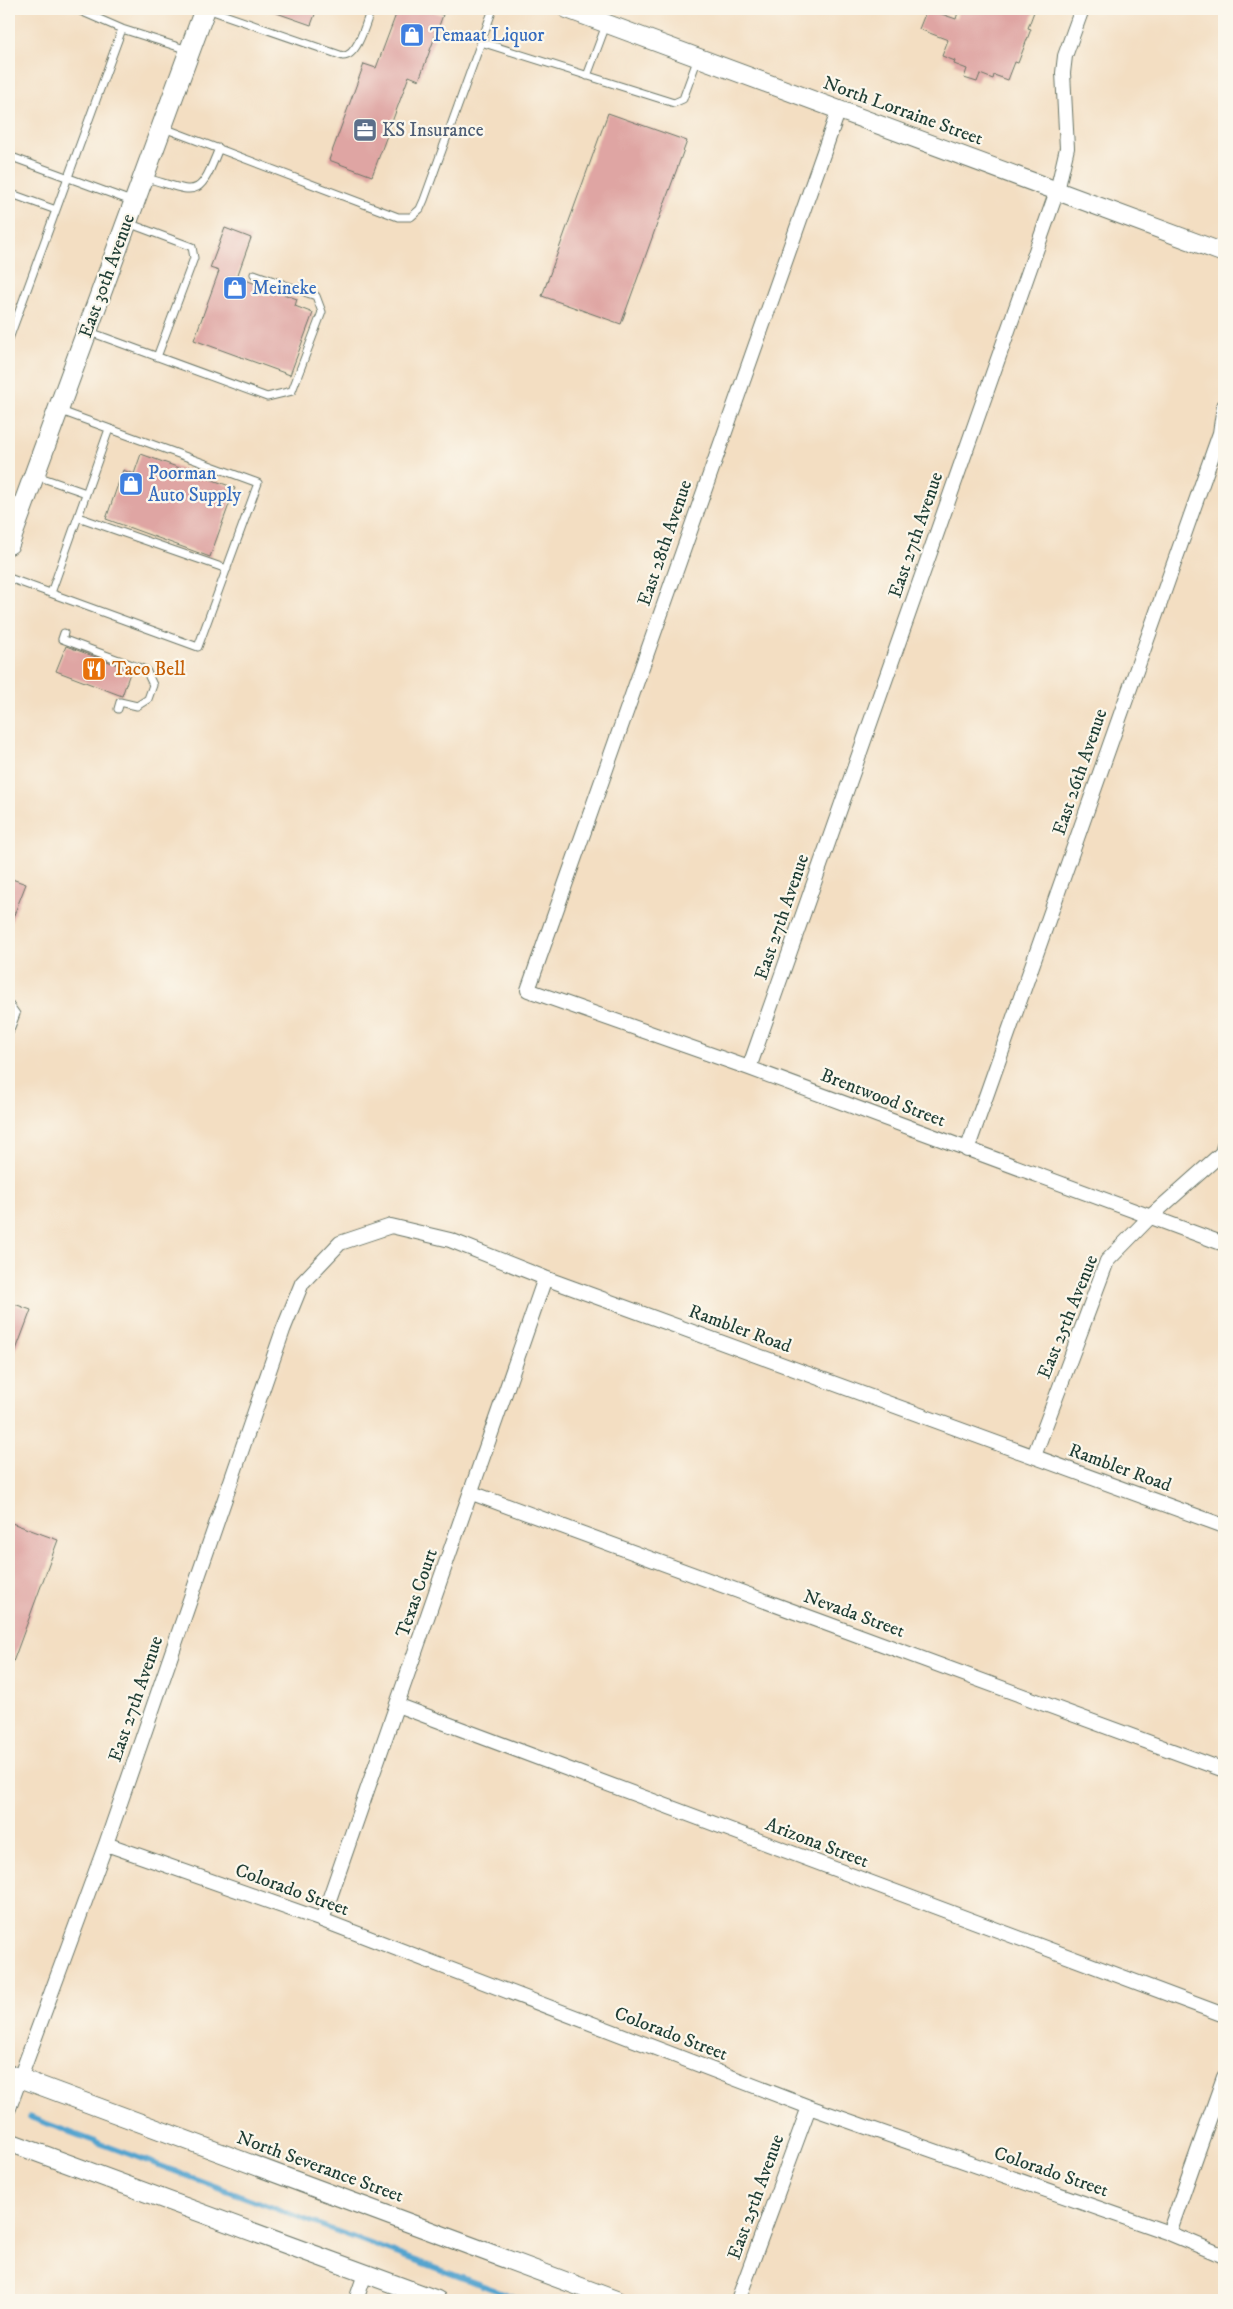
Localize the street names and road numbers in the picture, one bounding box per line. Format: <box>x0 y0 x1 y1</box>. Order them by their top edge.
street label: North Lorraine Street <box>820 71 986 151</box>
street label: East 30th Avenue <box>74 211 140 341</box>
street label: East 27th Avenue <box>884 469 948 601</box>
street label: East 28th Avenue <box>633 477 697 609</box>
street label: East 26th Avenue <box>1048 706 1112 838</box>
street label: East 27th Avenue <box>750 851 814 983</box>
street label: Brentwood Street <box>817 1064 949 1132</box>
street label: East 25th Avenue <box>1033 1252 1103 1382</box>
street label: Rambler Road <box>685 1300 795 1358</box>
street label: Rambler Road <box>1065 1439 1175 1497</box>
street label: Texas Court <box>391 1546 443 1640</box>
street label: Nevada Street <box>800 1585 908 1643</box>
street label: East 27th Avenue <box>104 1633 168 1765</box>
street label: Arizona Street <box>762 1813 872 1873</box>
street label: Colorado Street <box>232 1859 352 1921</box>
street label: Colorado Street <box>611 2002 731 2066</box>
street label: North Severance Street <box>234 2126 406 2208</box>
street label: East 25th Avenue <box>723 2131 789 2263</box>
street label: Colorado Street <box>991 2142 1111 2202</box>

